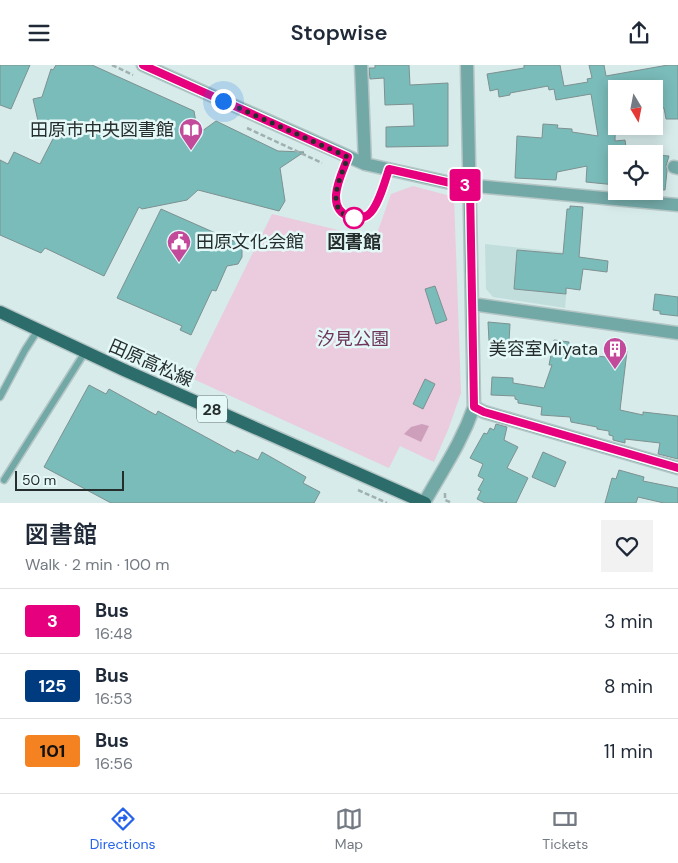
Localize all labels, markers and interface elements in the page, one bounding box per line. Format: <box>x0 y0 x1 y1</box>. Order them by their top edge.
text: Stopwise <box>290 18 388 47</box>
icon: menu <box>25 19 53 47</box>
icon: share <box>625 19 653 47</box>
north arrow <box>608 80 662 135</box>
map controls <box>608 80 663 200</box>
your location <box>211 89 236 114</box>
library icon: 田原市中央図書館 <box>178 117 204 151</box>
place label: 田原市中央図書館 <box>30 118 174 142</box>
button: locate <box>608 145 663 200</box>
line badge: 3 <box>449 169 481 201</box>
text: 3 <box>460 173 470 197</box>
marker: 図書館 <box>343 207 365 229</box>
public building icon: 田原文化会館 <box>166 229 192 263</box>
place label: 田原文化会館 <box>196 230 304 254</box>
place label: 図書館 <box>327 230 381 254</box>
park label: 汐見公園 <box>317 327 389 351</box>
street label: 田原高松線 <box>105 334 197 392</box>
building icon: 美容室Miyata <box>602 336 628 370</box>
place label: 美容室Miyata <box>489 337 598 361</box>
road number: 28 <box>197 395 227 423</box>
scale bar <box>15 468 124 491</box>
text: 50 m <box>22 471 56 489</box>
text: 図書館 <box>25 519 97 550</box>
button: heart <box>601 520 653 572</box>
text: Walk · 2 min · 100 m <box>25 554 170 575</box>
text: Bus <box>95 598 129 623</box>
text: 3 <box>47 609 58 633</box>
text: 3 min <box>604 609 653 634</box>
text: 16:48 <box>95 623 133 644</box>
text: Bus <box>95 663 129 688</box>
text: 125 <box>38 674 67 698</box>
text: 8 min <box>604 674 653 699</box>
text: 16:53 <box>95 688 133 709</box>
text: Bus <box>95 728 129 753</box>
text: 101 <box>40 739 65 763</box>
text: 11 min <box>604 739 653 764</box>
text: 16:56 <box>95 753 133 774</box>
tab: Directions <box>90 805 156 853</box>
tab: Map <box>335 805 363 853</box>
tab: Tickets <box>542 805 588 853</box>

